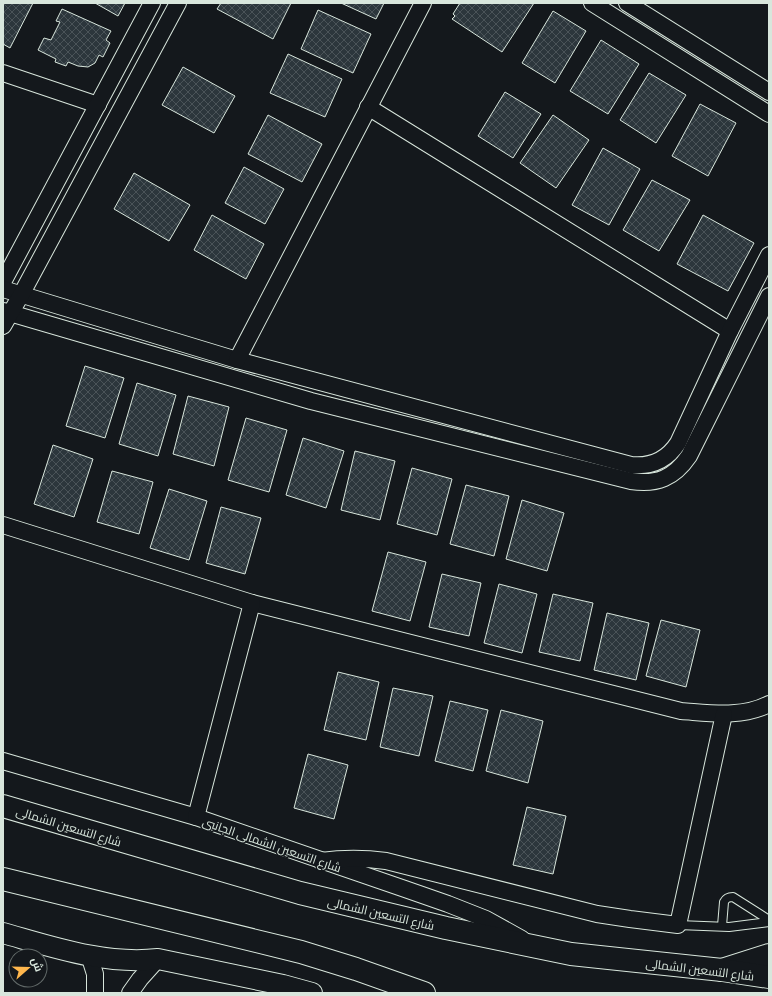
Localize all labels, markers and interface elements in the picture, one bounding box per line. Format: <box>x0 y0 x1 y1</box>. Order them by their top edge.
street label: شارع التسعين الشمالى <box>14 803 123 851</box>
street label: شارع التسعين الشمالى الجانبى <box>200 814 343 876</box>
street label: شارع التسعين الشمالى <box>326 894 436 934</box>
north arrow <box>8 948 48 988</box>
street label: شارع التسعين الشمالى <box>645 955 755 985</box>
text: ش <box>28 956 46 974</box>

